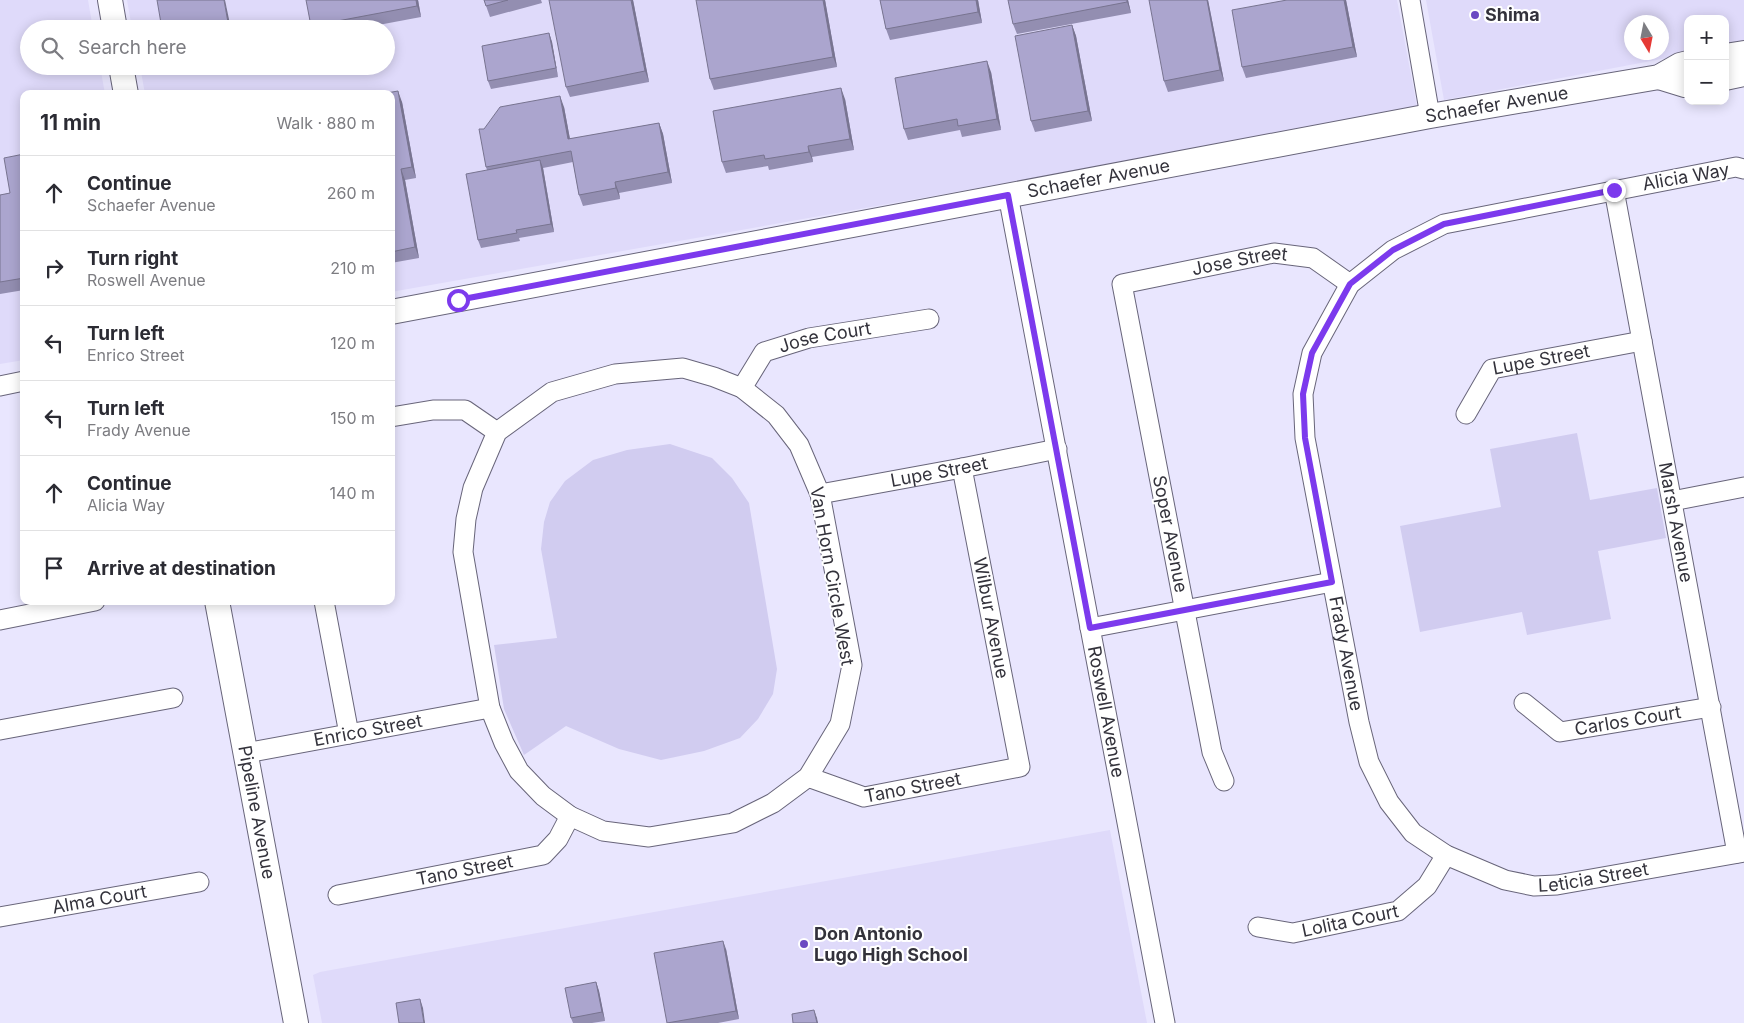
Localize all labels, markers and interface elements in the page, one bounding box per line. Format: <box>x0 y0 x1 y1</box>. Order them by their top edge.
place label: Shima <box>1485 4 1540 25</box>
marker: Shima <box>1469 9 1481 21</box>
north arrow <box>1624 15 1669 60</box>
map controls <box>1684 15 1729 105</box>
button: + <box>1684 15 1729 60</box>
search box <box>20 20 395 75</box>
icon: search <box>38 34 66 62</box>
text: Search here <box>78 36 187 59</box>
button: − <box>1684 60 1729 105</box>
street label: Schaefer Avenue <box>1423 82 1570 127</box>
text: 11 min <box>40 110 101 135</box>
text: Walk · 880 m <box>276 113 375 133</box>
street label: Schaefer Avenue <box>1025 154 1172 202</box>
street label: Alicia Way <box>1641 159 1731 194</box>
text: Continue <box>87 172 172 195</box>
icon: ahead <box>40 179 68 207</box>
route end <box>1603 179 1626 202</box>
text: 260 m <box>327 183 375 203</box>
text: Schaefer Avenue <box>87 195 216 215</box>
street label: Jose Street <box>1190 242 1289 280</box>
text: Turn right <box>87 247 178 270</box>
icon: right <box>40 254 68 282</box>
text: 210 m <box>330 258 375 278</box>
text: Roswell Avenue <box>87 270 206 290</box>
route start <box>447 289 470 312</box>
street label: Jose Court <box>776 317 872 357</box>
text: Turn left <box>87 322 165 345</box>
icon: left <box>40 329 68 357</box>
text: 120 m <box>330 333 375 353</box>
street label: Lupe Street <box>1491 340 1591 379</box>
text: Enrico Street <box>87 345 185 365</box>
text: Turn left <box>87 397 165 420</box>
icon: left <box>40 404 68 432</box>
text: 150 m <box>330 408 375 428</box>
text: Frady Avenue <box>87 420 191 440</box>
street label: Lupe Street <box>889 452 989 491</box>
street label: Marsh Avenue <box>1655 461 1698 584</box>
text: Continue <box>87 472 172 495</box>
street label: Soper Avenue <box>1149 474 1192 594</box>
icon: ahead <box>40 479 68 507</box>
text: 140 m <box>330 483 375 503</box>
street label: Van Horn Circle West <box>806 485 859 667</box>
text: Alicia Way <box>87 495 165 515</box>
icon: arrive <box>40 554 68 582</box>
street label: Wilbur Avenue <box>969 555 1014 680</box>
text: Arrive at destination <box>87 557 276 580</box>
street label: Frady Avenue <box>1325 594 1368 713</box>
street label: Roswell Avenue <box>1084 644 1129 779</box>
street label: Carlos Court <box>1573 701 1683 739</box>
street label: Enrico Street <box>312 710 424 750</box>
street label: Pipeline Avenue <box>234 744 280 881</box>
street label: Tano Street <box>863 768 963 807</box>
street label: Tano Street <box>415 850 515 889</box>
street label: Leticia Street <box>1538 858 1650 896</box>
street label: Alma Court <box>51 880 148 918</box>
street label: Lolita Court <box>1300 900 1401 941</box>
place label: Don Antonio Lugo High School <box>814 923 968 965</box>
marker: Don Antonio Lugo High School <box>798 938 810 950</box>

